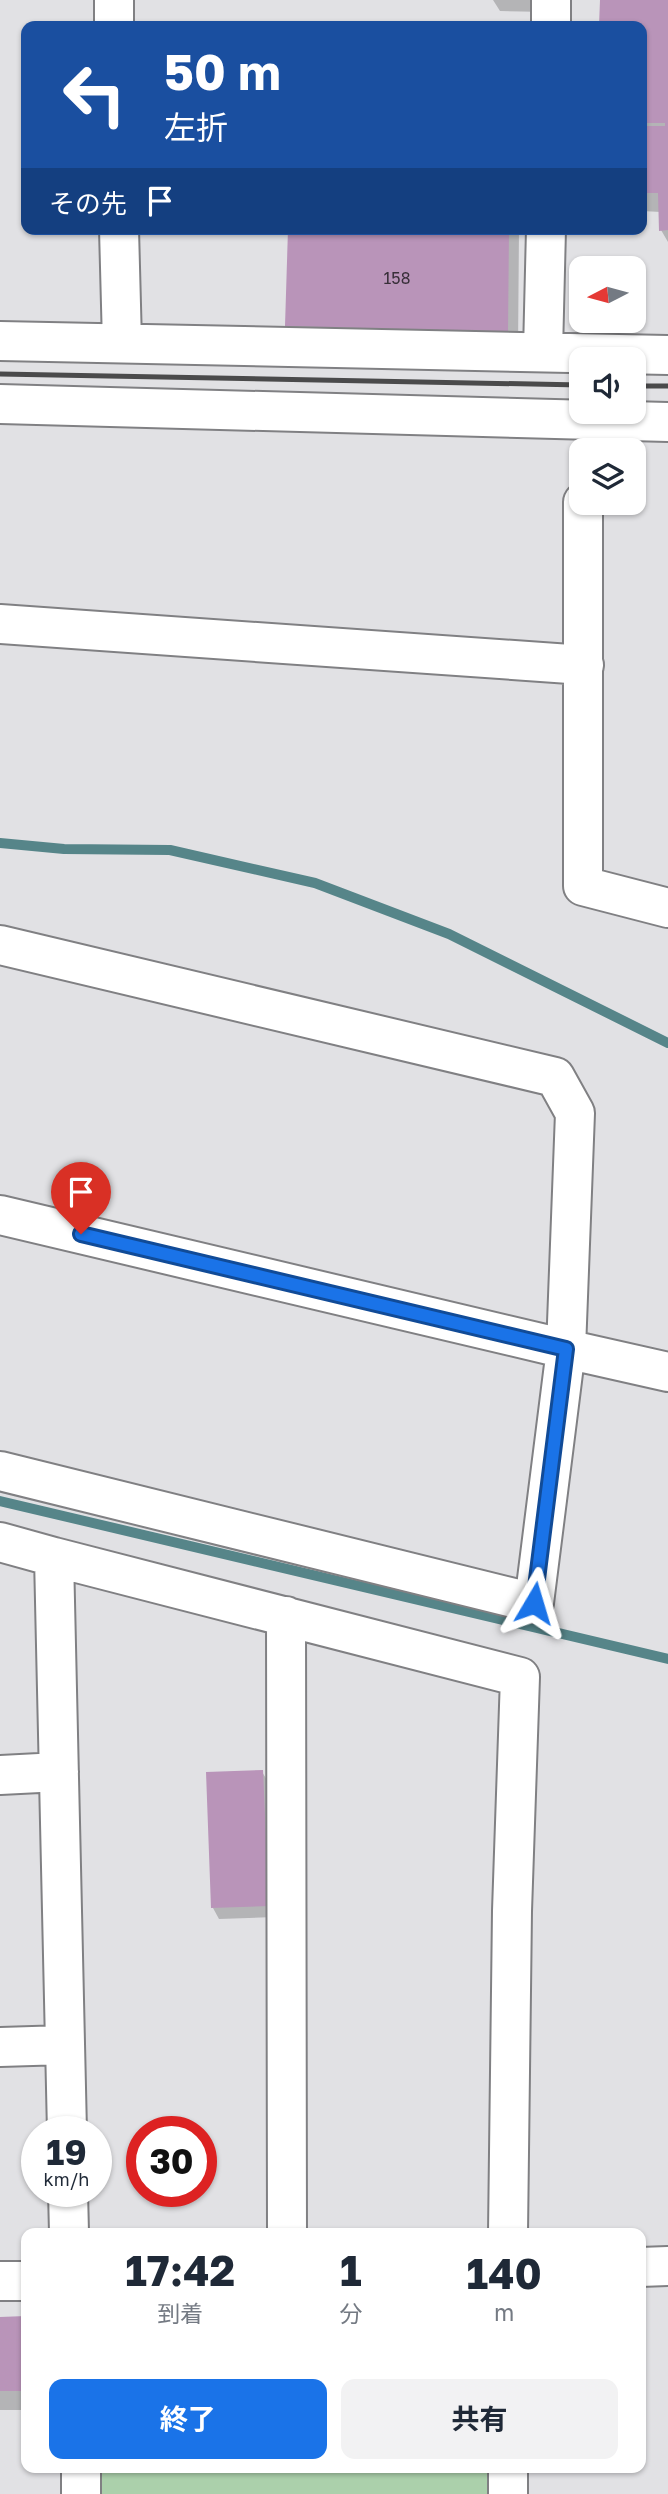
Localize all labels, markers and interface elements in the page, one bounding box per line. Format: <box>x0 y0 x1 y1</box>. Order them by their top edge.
text: 50 m <box>164 42 281 101</box>
icon: left <box>49 49 140 140</box>
text: 左折 <box>164 108 228 146</box>
icon: arrive <box>141 182 179 220</box>
text: その先 <box>49 188 127 219</box>
north arrow <box>569 256 646 332</box>
map controls <box>569 256 646 515</box>
house number: 158 <box>384 268 410 288</box>
button: sound <box>569 347 646 424</box>
button: layers <box>569 438 646 515</box>
pin <box>51 1162 111 1234</box>
icon: arrive <box>62 1173 100 1211</box>
position arrow <box>497 1566 571 1640</box>
speed limit sign: 30 <box>126 2116 217 2207</box>
text: 19 <box>46 2131 87 2173</box>
text: km/h <box>44 2168 89 2190</box>
text: 17:42 <box>125 2245 235 2295</box>
text: 1 <box>340 2245 362 2295</box>
text: 140 <box>467 2248 542 2298</box>
text: m <box>494 2298 514 2326</box>
text: 到着 <box>157 2299 203 2327</box>
text: 分 <box>339 2299 362 2327</box>
button: 終了 <box>49 2379 327 2459</box>
button: 共有 <box>341 2379 618 2459</box>

